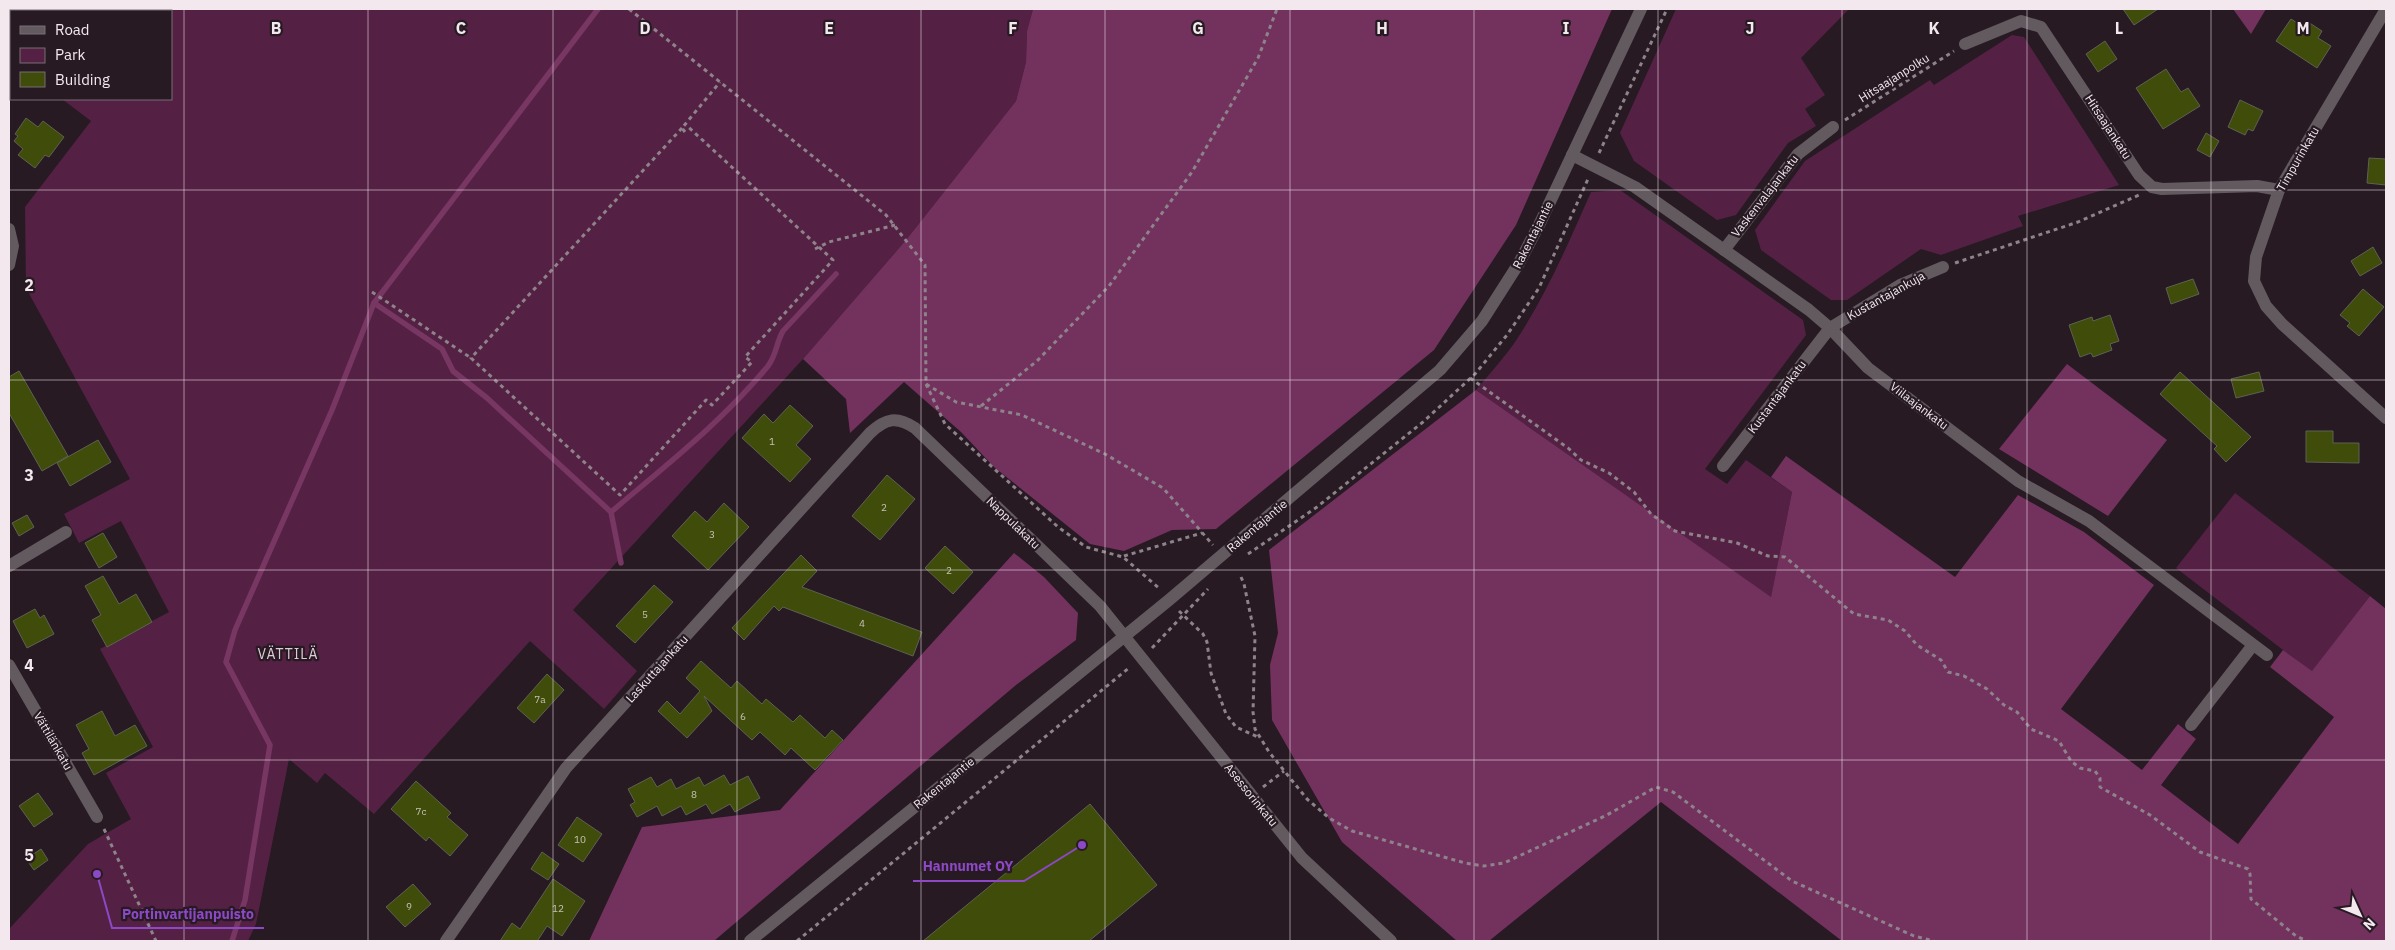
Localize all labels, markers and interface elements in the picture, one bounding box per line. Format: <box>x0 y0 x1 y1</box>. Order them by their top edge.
legend <box>10 10 172 100</box>
text: B <box>271 18 282 38</box>
text: C <box>456 18 466 38</box>
text: D <box>639 18 651 38</box>
text: E <box>824 18 834 38</box>
text: F <box>1008 18 1018 38</box>
text: G <box>1192 18 1204 38</box>
text: H <box>1376 18 1388 38</box>
text: I <box>1563 18 1570 38</box>
text: J <box>1746 18 1754 38</box>
text: K <box>1928 18 1940 38</box>
text: L <box>2115 18 2123 38</box>
text: M <box>2296 18 2310 38</box>
text: Road <box>55 20 90 39</box>
text: Park <box>55 45 85 64</box>
street label: Hitsaajanpolku <box>1856 50 1932 105</box>
text: Building <box>55 70 110 89</box>
street label: Hitsaajankatu <box>2082 91 2135 162</box>
street label: Timpurinkatu <box>2273 124 2322 194</box>
street label: Vaskenvalajankatu <box>1728 152 1801 240</box>
street label: Rakentajantie <box>1509 198 1556 271</box>
street label: Kustantajankuja <box>1844 268 1928 323</box>
text: 2 <box>24 275 34 295</box>
street label: Kustantajankatu <box>1744 357 1809 436</box>
street label: Viilaajankatu <box>1887 379 1951 432</box>
house number: 1 <box>769 435 775 448</box>
text: 3 <box>24 465 34 485</box>
street label: Nappulakatu <box>983 493 1043 552</box>
street label: Rakentajantie <box>1223 496 1290 555</box>
house number: 2 <box>881 501 887 514</box>
house number: 3 <box>709 528 715 541</box>
house number: 2 <box>946 564 952 577</box>
house number: 5 <box>642 608 648 621</box>
house number: 4 <box>859 617 865 630</box>
street label: Laskuttajankatu <box>622 632 691 706</box>
district label: VÄTTILÄ <box>257 645 319 663</box>
text: 4 <box>24 655 34 675</box>
house number: 7a <box>534 693 546 706</box>
street label: Vättilänkatu <box>31 709 76 773</box>
house number: 6 <box>740 710 746 723</box>
street label: Rakentajantie <box>910 753 978 812</box>
street label: Asessorinkatu <box>1222 760 1281 829</box>
house number: 8 <box>691 788 697 801</box>
house number: 7c <box>415 805 427 818</box>
house number: 10 <box>574 833 586 846</box>
text: 5 <box>24 845 34 865</box>
callout: Hannumet OY <box>913 852 1024 881</box>
text: Hannumet OY <box>923 857 1013 875</box>
north arrow <box>2335 890 2385 940</box>
callout: Portinvartijanpuisto <box>112 899 264 928</box>
house number: 9 <box>406 900 412 913</box>
house number: 12 <box>552 902 564 915</box>
text: Portinvartijanpuisto <box>122 905 254 923</box>
text: N <box>2359 914 2379 934</box>

